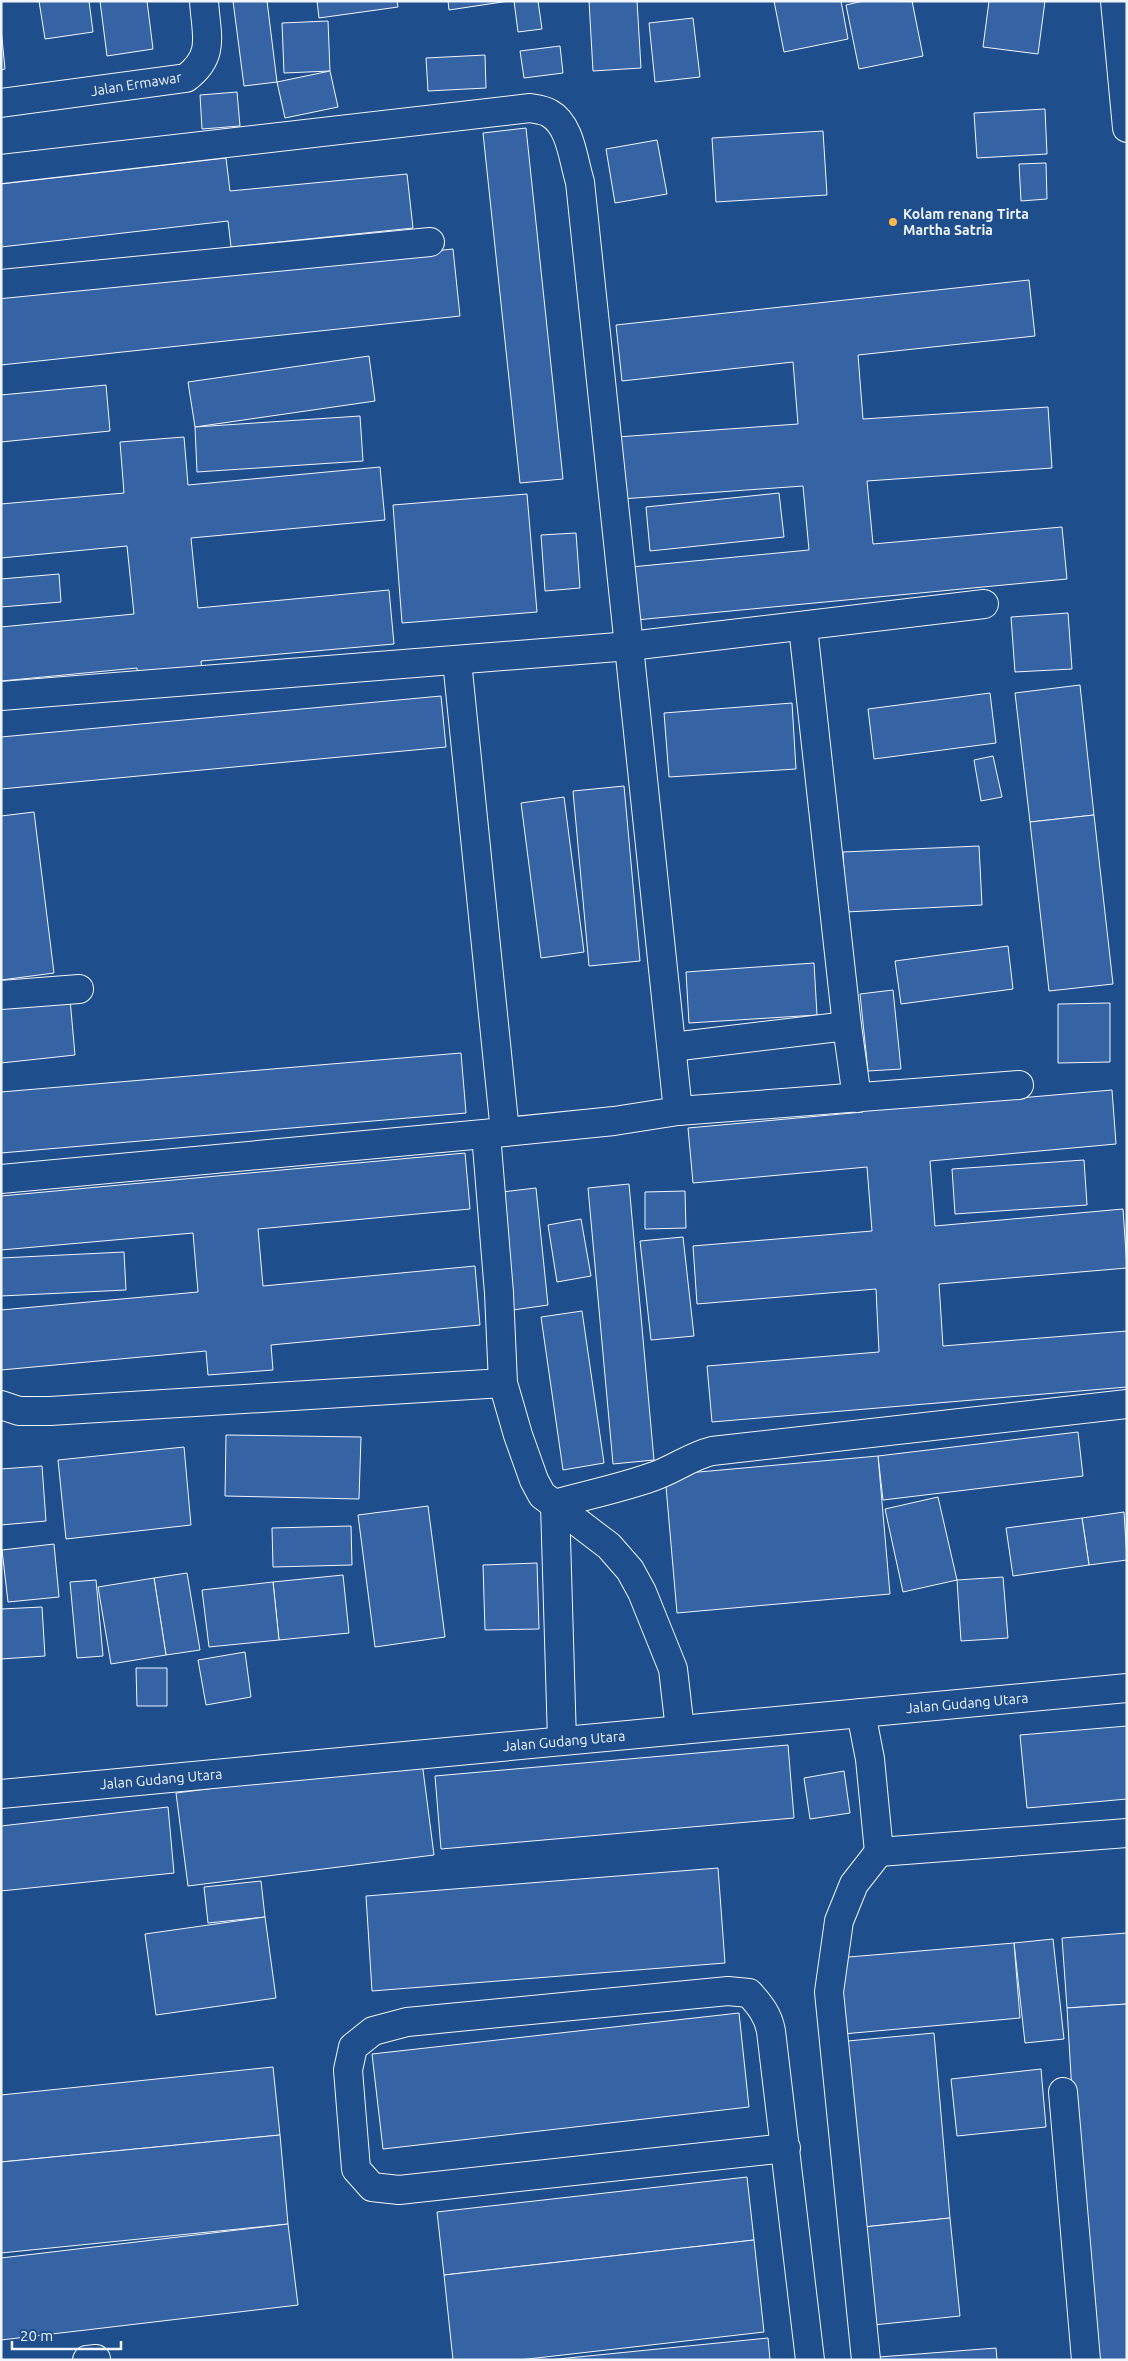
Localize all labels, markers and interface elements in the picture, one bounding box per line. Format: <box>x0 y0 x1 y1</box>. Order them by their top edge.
street label: Jalan Ermawar <box>89 69 183 99</box>
place label: Kolam renang Tirta Martha Satria <box>903 206 1029 238</box>
marker: Kolam renang Tirta Martha Satria <box>887 216 899 228</box>
street label: Jalan Gudang Utara <box>905 1690 1029 1716</box>
street label: Jalan Gudang Utara <box>502 1728 626 1754</box>
street label: Jalan Gudang Utara <box>99 1766 223 1792</box>
scale bar <box>12 2318 121 2350</box>
text: 20 m <box>20 2327 53 2344</box>

